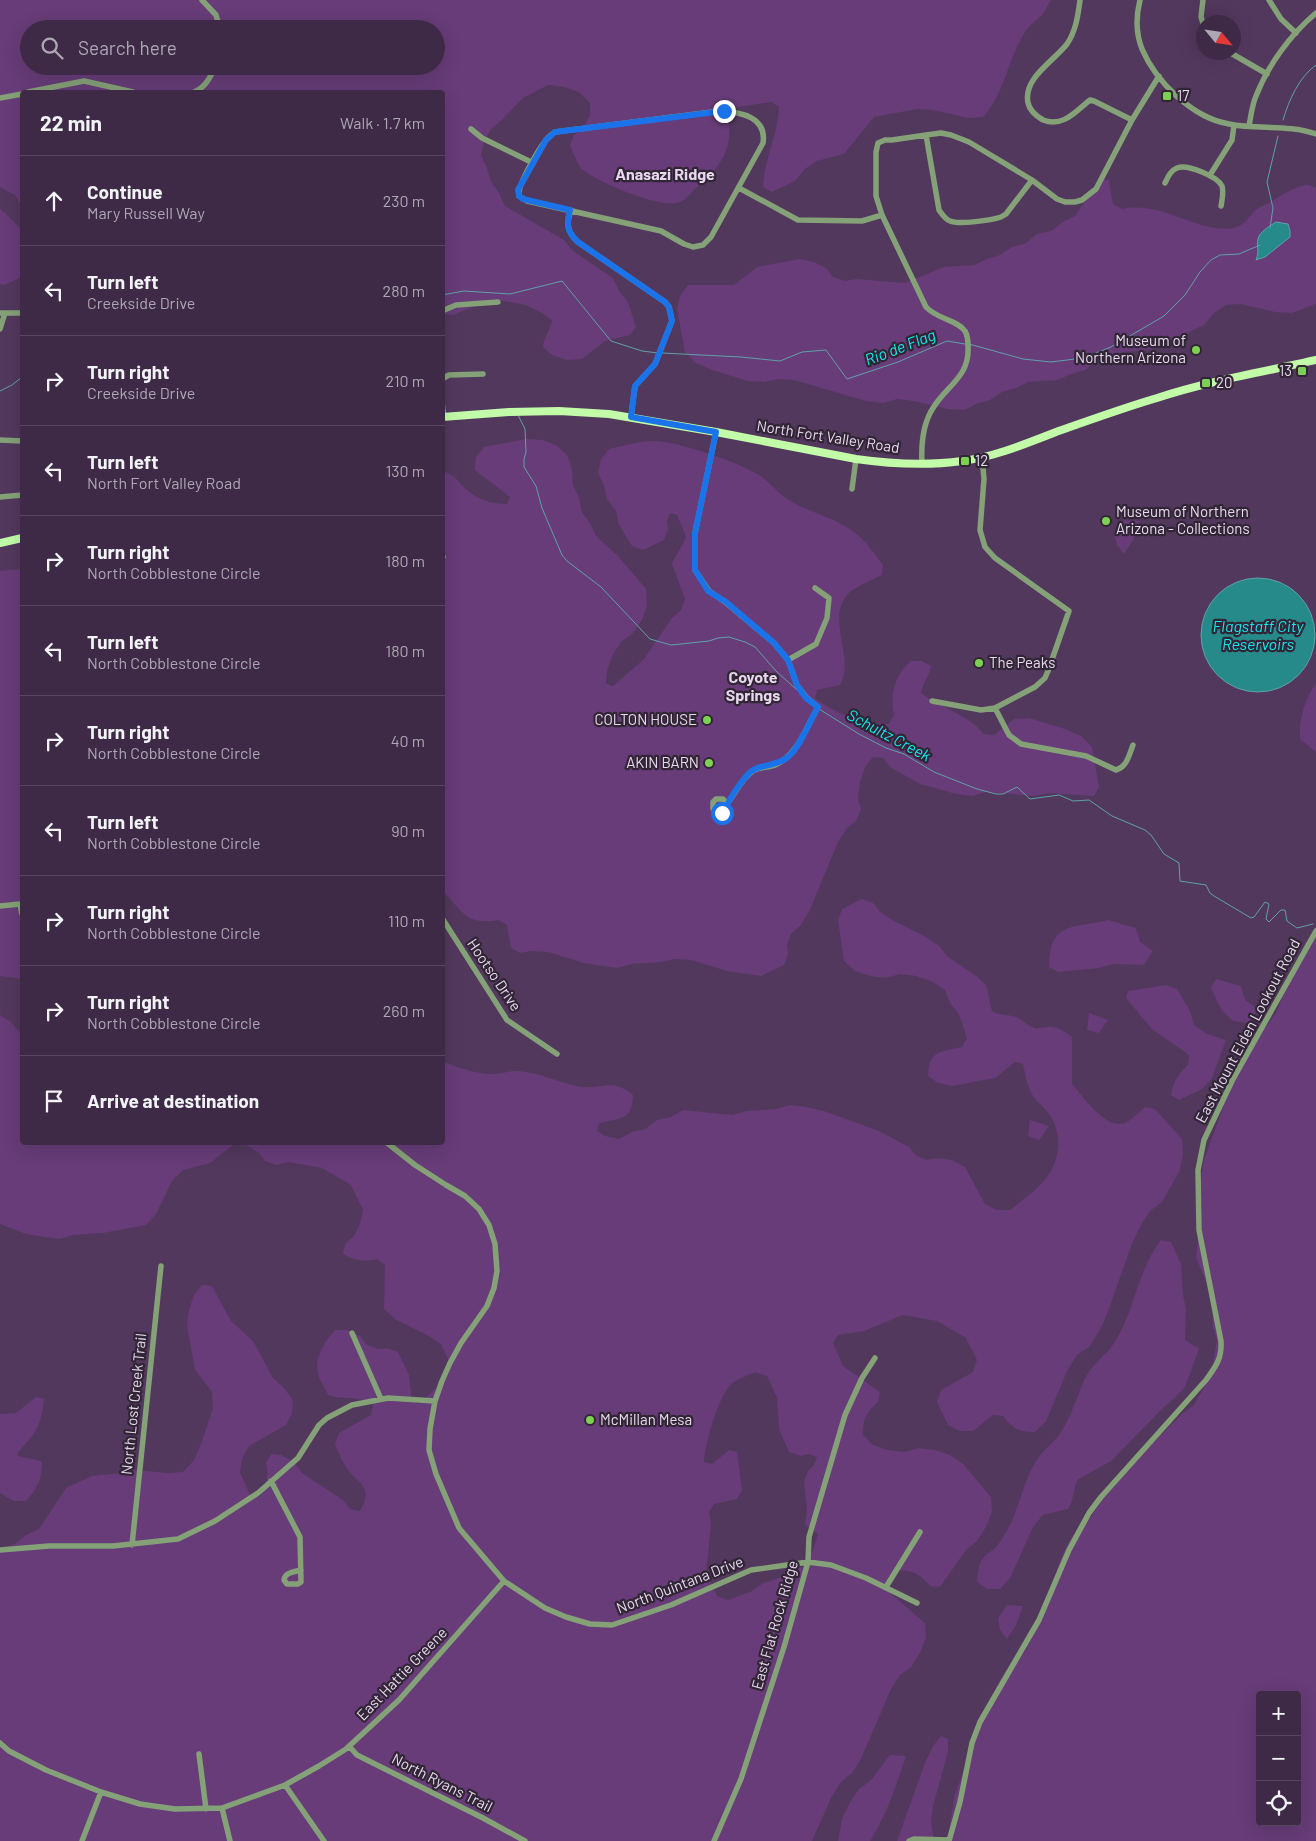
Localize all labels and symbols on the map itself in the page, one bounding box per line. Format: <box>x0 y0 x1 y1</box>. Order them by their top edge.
north arrow <box>1196 15 1241 60</box>
place label: 17 <box>1177 86 1189 104</box>
marker: 17 <box>1161 90 1173 102</box>
route end <box>713 100 736 123</box>
district label: Anasazi Ridge <box>615 164 715 183</box>
water label: Rio de Flag <box>862 324 938 369</box>
place label: Museum of Northern Arizona <box>1075 331 1186 366</box>
marker: Museum of Northern Arizona <box>1190 344 1202 356</box>
place label: 13 <box>1279 361 1292 379</box>
marker: 13 <box>1296 365 1308 377</box>
place label: 20 <box>1216 373 1233 391</box>
marker: 20 <box>1200 377 1212 389</box>
street label: North Fort Valley Road <box>755 416 901 456</box>
place label: 12 <box>975 451 988 469</box>
marker: 12 <box>959 455 971 467</box>
place label: Museum of Northern Arizona - Collections <box>1116 502 1250 537</box>
marker: Museum of Northern Arizona - Collections <box>1100 515 1112 527</box>
water label: Flagstaff City Reservoirs <box>1213 616 1304 653</box>
place label: The Peaks <box>989 653 1055 671</box>
marker: The Peaks <box>973 657 985 669</box>
district label: Coyote Springs <box>726 667 780 704</box>
water label: Schultz Creek <box>844 704 935 765</box>
place label: COLTON HOUSE <box>594 710 697 728</box>
marker: COLTON HOUSE <box>701 714 713 726</box>
place label: AKIN BARN <box>626 753 699 771</box>
marker: AKIN BARN <box>703 757 715 769</box>
route start <box>711 802 734 825</box>
street label: Hootso Drive <box>464 935 526 1014</box>
street label: East Mount Elden Lookout Road <box>1191 936 1303 1126</box>
street label: North Lost Creek Trail <box>117 1332 149 1475</box>
place label: McMillan Mesa <box>600 1410 692 1428</box>
marker: McMillan Mesa <box>584 1414 596 1426</box>
street label: North Quintana Drive <box>614 1552 746 1617</box>
street label: East Flat Rock Ridge <box>747 1558 801 1691</box>
street label: East Hattie Greene <box>352 1623 450 1723</box>
street label: North Ryans Trail <box>389 1749 496 1815</box>

